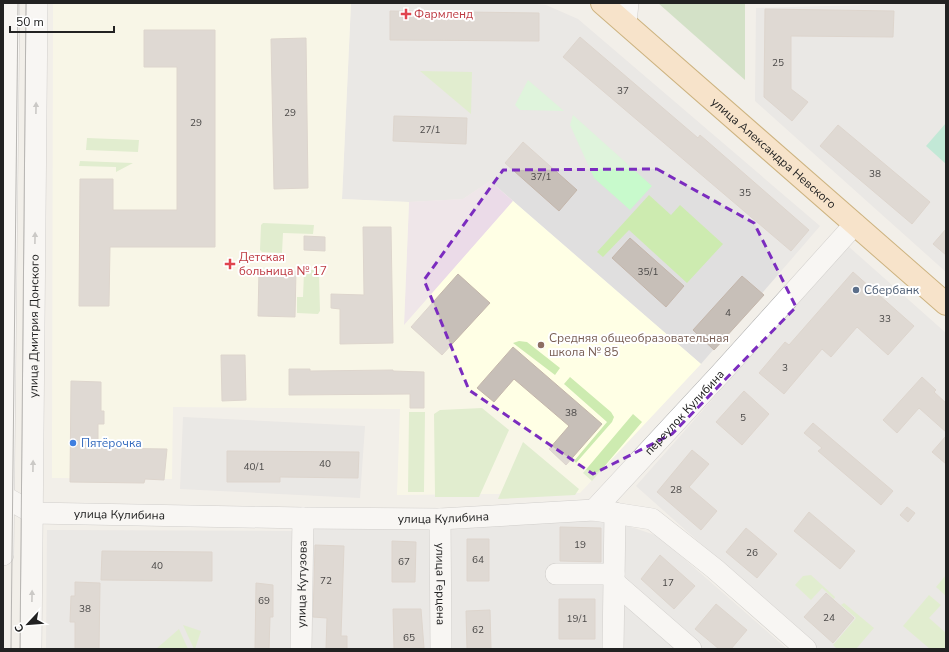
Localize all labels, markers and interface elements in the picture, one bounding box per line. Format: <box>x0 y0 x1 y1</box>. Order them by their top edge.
place label: Фармленд <box>414 6 473 22</box>
scale bar <box>10 8 114 34</box>
marker: Фармленд <box>401 9 411 19</box>
text: 50 m <box>16 14 44 30</box>
house number: 25 <box>772 56 784 70</box>
house number: 37 <box>617 84 629 98</box>
street label: улица Александра Невского <box>708 94 840 212</box>
one-way arrow <box>33 101 39 114</box>
house number: 29 <box>284 106 296 120</box>
house number: 29 <box>190 116 202 130</box>
house number: 27/1 <box>420 123 440 137</box>
house number: 38 <box>869 167 881 181</box>
house number: 37/1 <box>531 170 551 184</box>
house number: 35 <box>739 186 751 200</box>
one-way arrow <box>32 231 38 244</box>
place label: Детская больница № 17 <box>239 249 327 279</box>
street label: улица Дмитрия Донского <box>25 254 43 398</box>
marker: Детская больница № 17 <box>224 258 236 270</box>
house number: 35/1 <box>638 265 658 279</box>
place label: Сбербанк <box>864 282 920 298</box>
marker: Сбербанк <box>851 285 861 295</box>
house number: 4 <box>725 306 731 320</box>
house number: 33 <box>879 312 891 326</box>
place label: Средняя общеобразовательная школа № 85 <box>549 330 729 360</box>
marker: Средняя общеобразовательная школа № 85 <box>536 340 546 350</box>
house number: 3 <box>782 361 788 375</box>
street label: переулок Кулибина <box>641 366 728 458</box>
house number: 38 <box>565 406 577 420</box>
house number: 5 <box>740 411 746 425</box>
place label: Пятёрочка <box>81 435 142 451</box>
marker: Пятёрочка <box>68 438 78 448</box>
house number: 40 <box>319 457 331 471</box>
one-way arrow <box>30 459 36 472</box>
house number: 40/1 <box>244 460 264 474</box>
house number: 28 <box>670 483 682 497</box>
street label: улица Кулибина <box>74 506 165 523</box>
street label: улица Кулибина <box>398 508 489 527</box>
house number: 19 <box>574 538 586 552</box>
street label: улица Кутузова <box>293 540 311 628</box>
street label: улица Герцена <box>432 543 449 625</box>
house number: 26 <box>746 546 758 560</box>
house number: 64 <box>472 553 484 567</box>
house number: 67 <box>398 555 410 569</box>
house number: 40 <box>151 559 163 573</box>
house number: 72 <box>320 574 332 588</box>
house number: 17 <box>662 576 674 590</box>
one-way arrow <box>28 590 35 602</box>
house number: 69 <box>258 594 270 608</box>
house number: 38 <box>79 602 91 616</box>
north arrow <box>8 604 48 644</box>
house number: 24 <box>823 611 835 625</box>
house number: 19/1 <box>567 612 587 626</box>
text: С <box>11 621 28 635</box>
house number: 62 <box>472 623 484 637</box>
house number: 65 <box>403 631 415 645</box>

